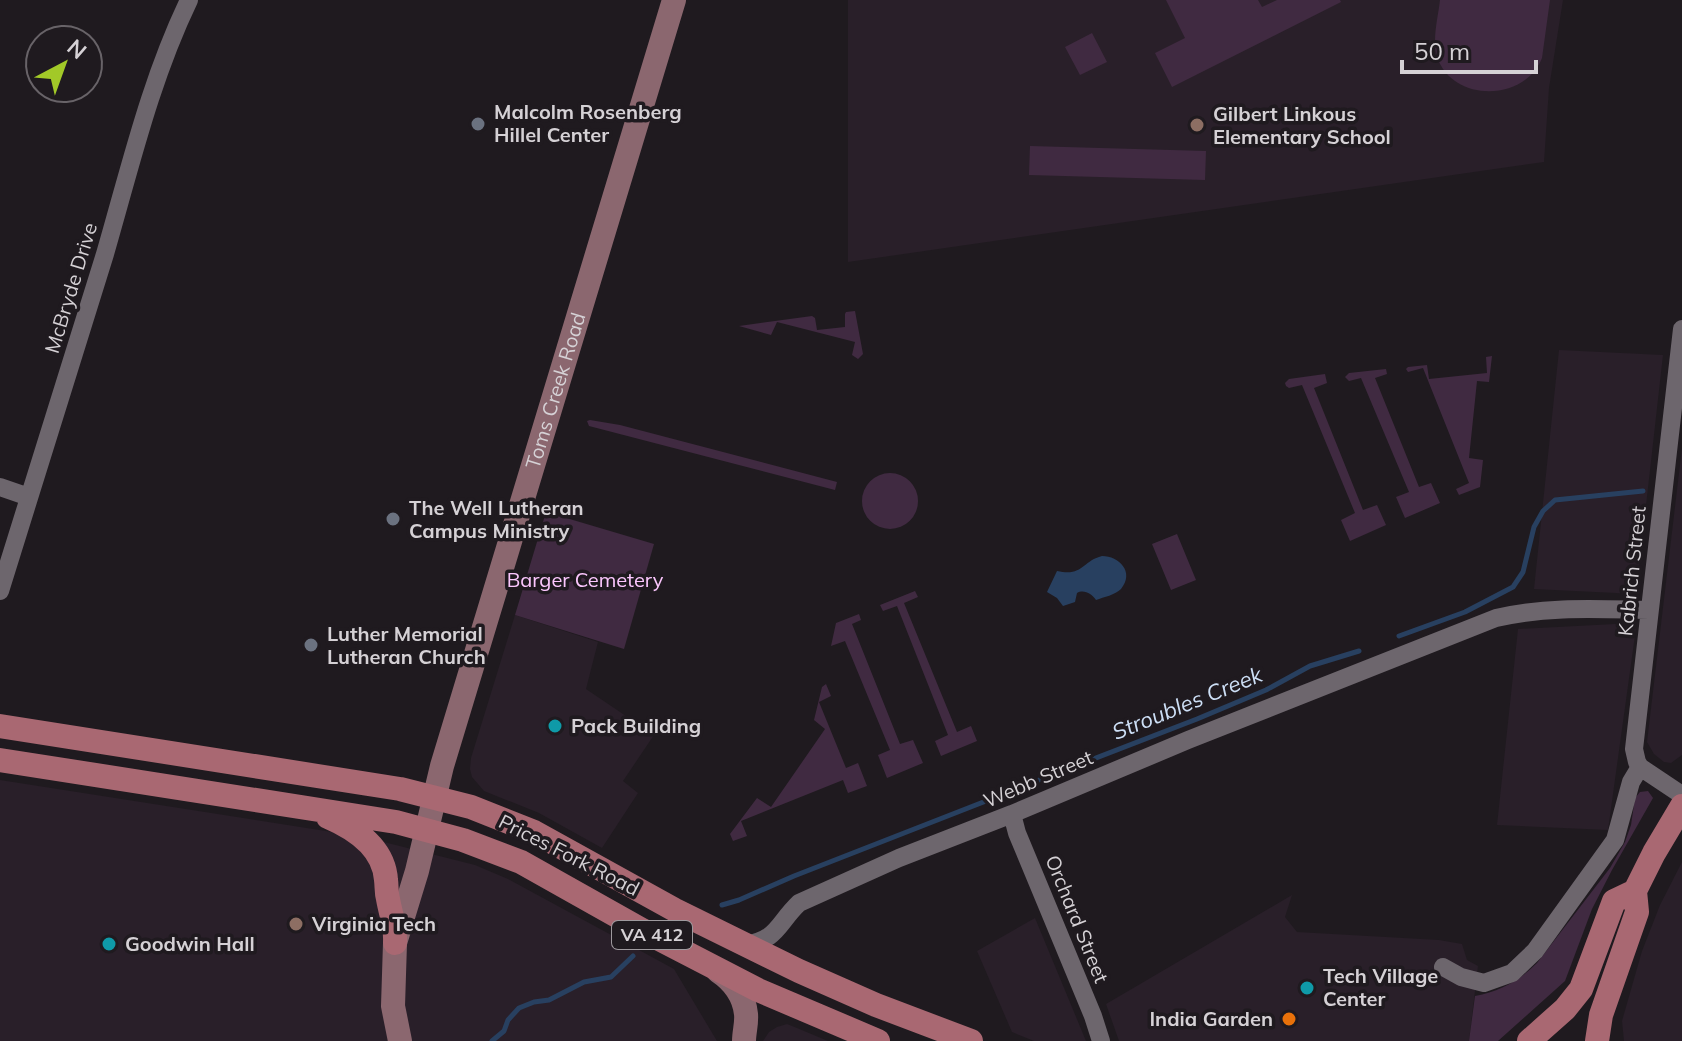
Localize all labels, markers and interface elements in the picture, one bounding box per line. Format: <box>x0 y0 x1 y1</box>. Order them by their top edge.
north arrow <box>24 24 104 104</box>
scale bar <box>1402 24 1536 74</box>
text: N <box>62 33 93 65</box>
text: 50 m <box>1414 36 1470 66</box>
place label: Malcolm Rosenberg Hillel Center <box>494 99 682 147</box>
place label: Gilbert Linkous Elementary School <box>1213 101 1391 149</box>
marker: Malcolm Rosenberg Hillel Center <box>469 115 487 133</box>
marker: Gilbert Linkous Elementary School <box>1188 116 1206 134</box>
street label: McBryde Drive <box>39 219 102 356</box>
street label: Toms Creek Road <box>520 310 591 472</box>
place label: The Well Lutheran Campus Ministry <box>409 495 584 543</box>
street label: Kabrich Street <box>1612 505 1651 637</box>
marker: The Well Lutheran Campus Ministry <box>384 510 402 528</box>
park label: Barger Cemetery <box>507 567 664 592</box>
place label: Luther Memorial Lutheran Church <box>327 621 486 669</box>
marker: Luther Memorial Lutheran Church <box>302 636 320 654</box>
water label: Stroubles Creek <box>1108 660 1267 746</box>
place label: Pack Building <box>571 713 701 738</box>
marker: Pack Building <box>546 717 564 735</box>
street label: Webb Street <box>979 744 1096 813</box>
street label: Prices Fork Road <box>495 808 644 901</box>
street label: Orchard Street <box>1040 851 1115 986</box>
place label: Virginia Tech <box>311 911 436 936</box>
marker: Virginia Tech <box>287 915 305 933</box>
road number: VA 412 <box>612 921 692 949</box>
place label: Goodwin Hall <box>125 931 255 956</box>
marker: Goodwin Hall <box>100 935 118 953</box>
place label: Tech Village Center <box>1323 963 1438 1011</box>
marker: Tech Village Center <box>1298 979 1316 997</box>
place label: India Garden <box>1149 1006 1273 1031</box>
marker: India Garden <box>1280 1010 1298 1028</box>

